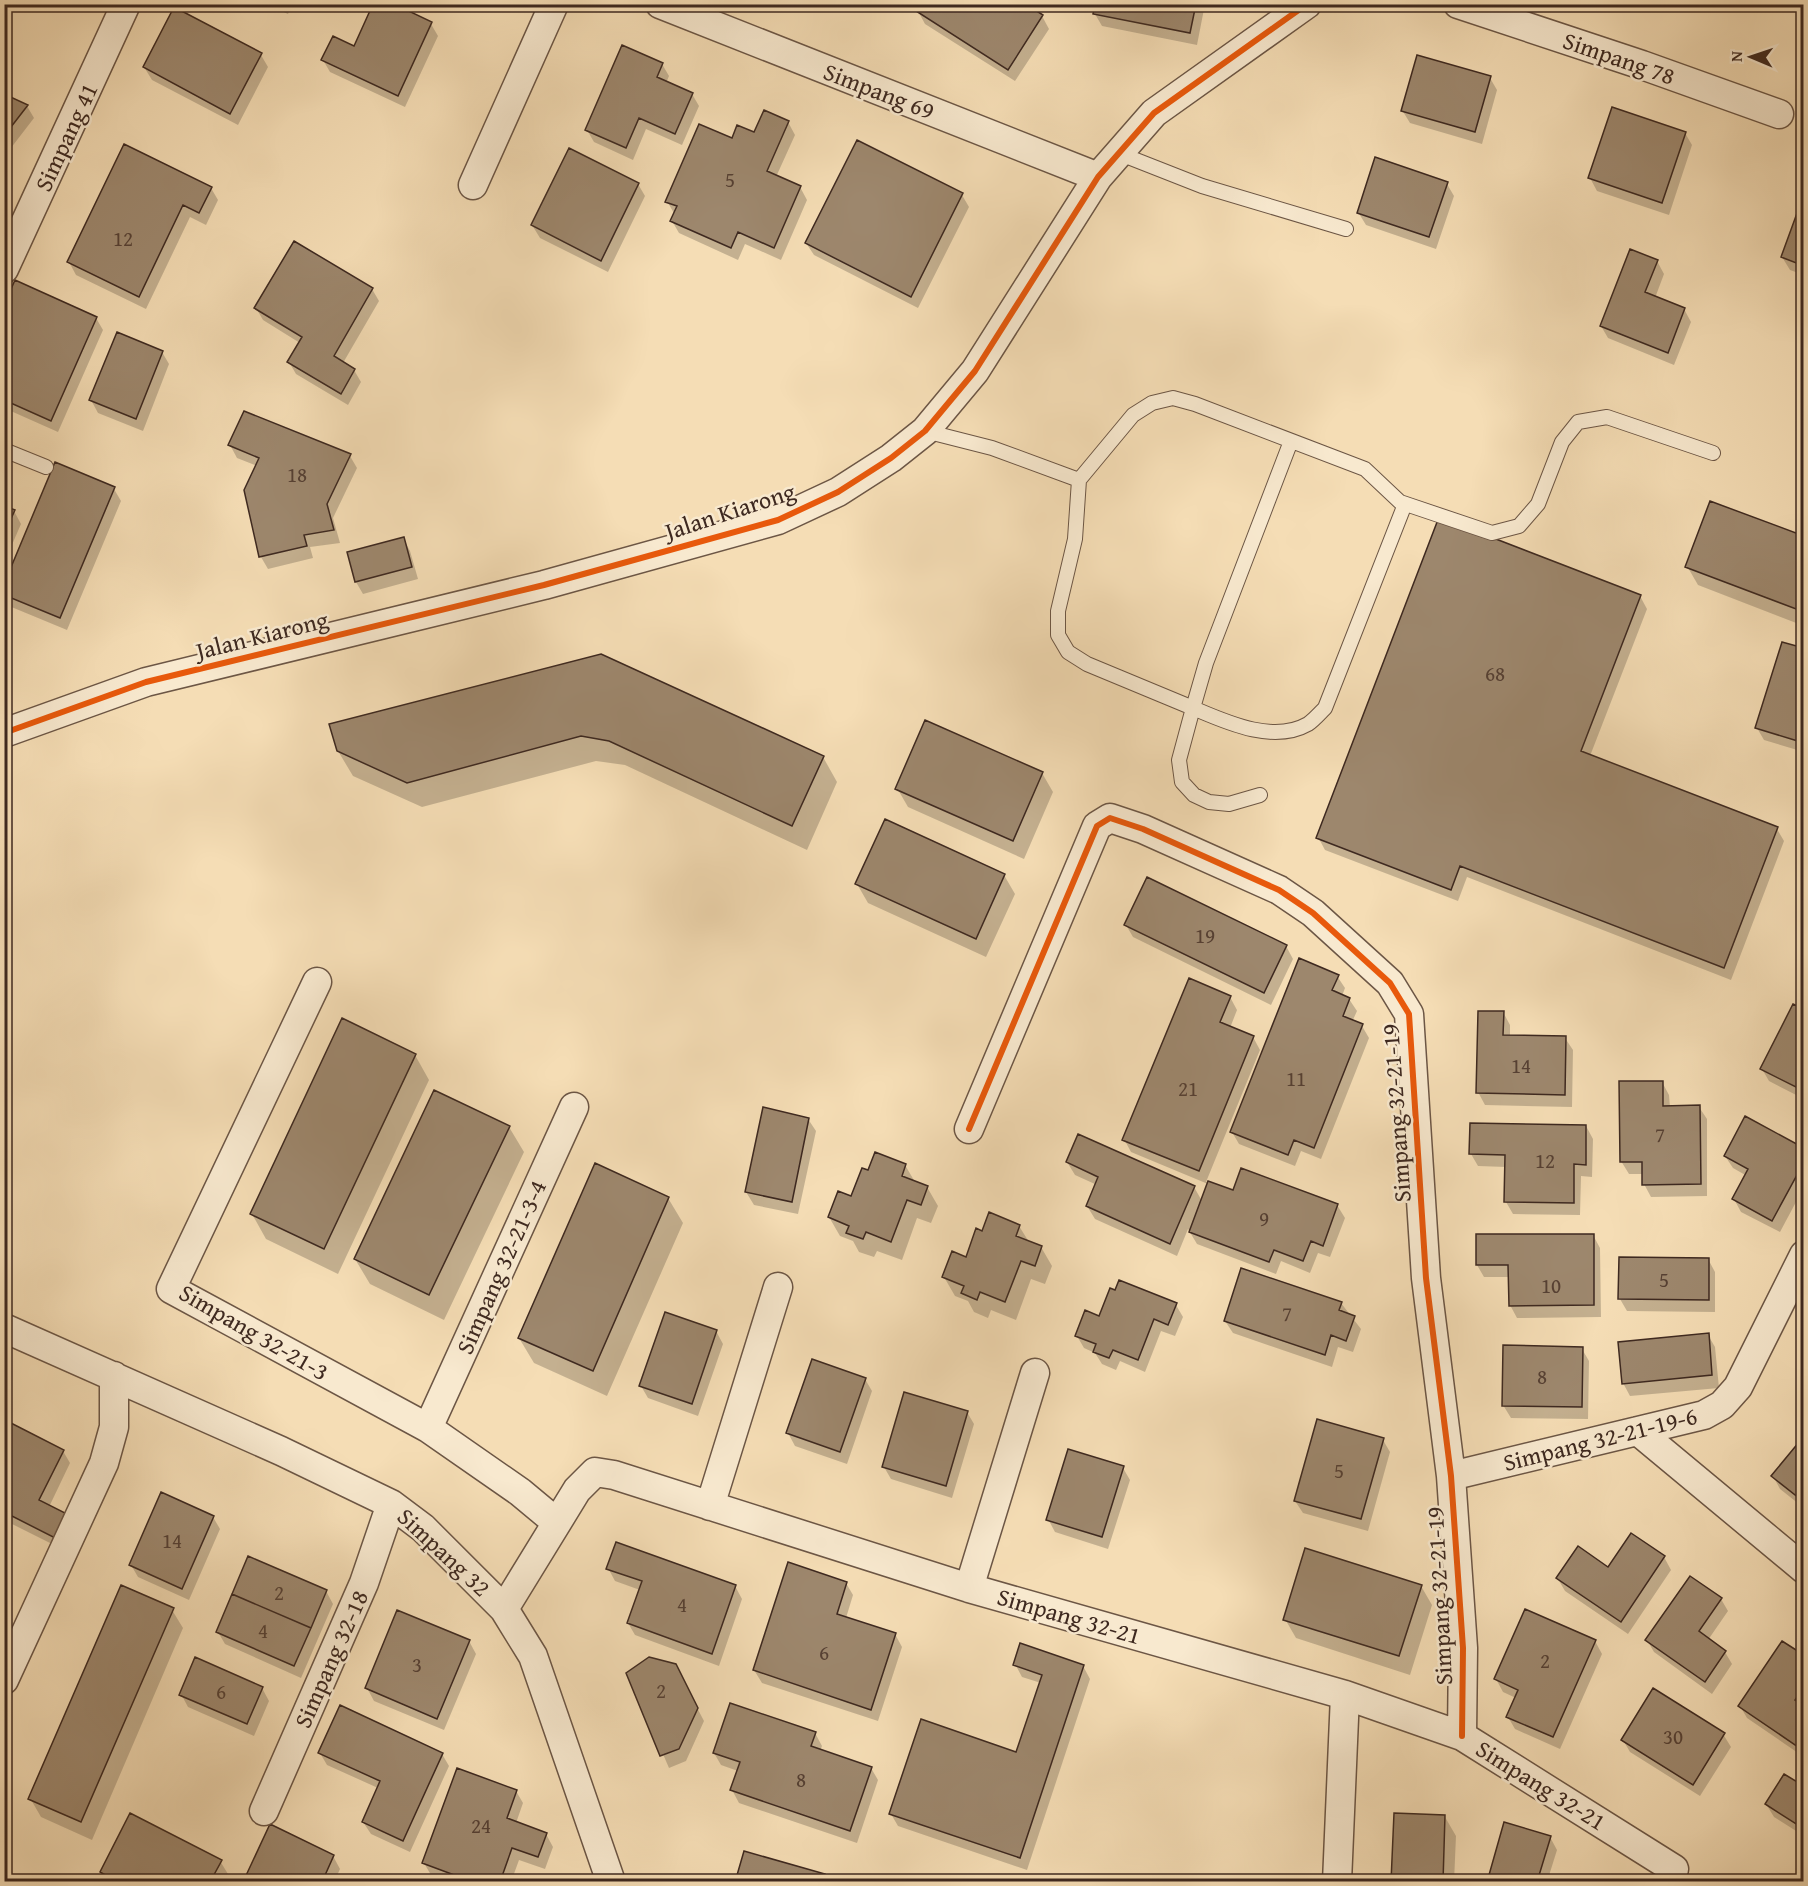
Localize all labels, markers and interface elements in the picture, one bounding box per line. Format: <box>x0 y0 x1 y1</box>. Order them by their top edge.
street label: Simpang 78 <box>1558 23 1680 93</box>
north arrow <box>1721 27 1781 87</box>
text: N <box>1724 50 1748 62</box>
street label: Simpang 69 <box>819 54 939 128</box>
street label: Simpang 41 <box>26 77 106 197</box>
house number: 5 <box>725 164 735 195</box>
house number: 12 <box>113 223 133 254</box>
house number: 18 <box>287 459 307 490</box>
street label: Jalan Kiarong <box>657 473 800 549</box>
street label: Jalan Kiarong <box>189 602 332 669</box>
house number: 68 <box>1485 658 1505 689</box>
house number: 19 <box>1195 920 1215 951</box>
street label: Simpang 32-21-19 <box>1372 1023 1420 1203</box>
house number: 14 <box>1511 1050 1531 1081</box>
house number: 11 <box>1286 1063 1306 1094</box>
house number: 21 <box>1178 1073 1198 1104</box>
house number: 7 <box>1655 1119 1665 1150</box>
house number: 12 <box>1535 1145 1555 1176</box>
street label: Simpang 32-21-3-4 <box>447 1174 555 1360</box>
house number: 9 <box>1259 1203 1269 1234</box>
house number: 5 <box>1659 1264 1669 1295</box>
house number: 10 <box>1541 1270 1561 1301</box>
street label: Simpang 32-21-3 <box>173 1275 335 1389</box>
house number: 7 <box>1282 1298 1292 1329</box>
house number: 8 <box>1537 1361 1547 1392</box>
street label: Simpang 32-21-19-6 <box>1499 1398 1701 1480</box>
house number: 5 <box>1334 1455 1344 1486</box>
street label: Simpang 32 <box>390 1500 498 1604</box>
street label: Simpang 32-21-19 <box>1417 1506 1461 1686</box>
house number: 14 <box>162 1525 182 1556</box>
house number: 2 <box>274 1577 284 1608</box>
street label: Simpang 32-21 <box>993 1579 1145 1653</box>
street label: Simpang 32-18 <box>285 1585 377 1733</box>
house number: 4 <box>677 1589 687 1620</box>
house number: 4 <box>258 1615 268 1646</box>
house number: 6 <box>819 1637 829 1668</box>
house number: 2 <box>1540 1645 1550 1676</box>
house number: 3 <box>412 1649 422 1680</box>
house number: 2 <box>656 1675 666 1706</box>
house number: 6 <box>216 1676 226 1707</box>
house number: 30 <box>1663 1721 1683 1752</box>
street label: Simpang 32-21 <box>1469 1731 1613 1839</box>
house number: 8 <box>796 1764 806 1795</box>
house number: 24 <box>471 1810 491 1841</box>

